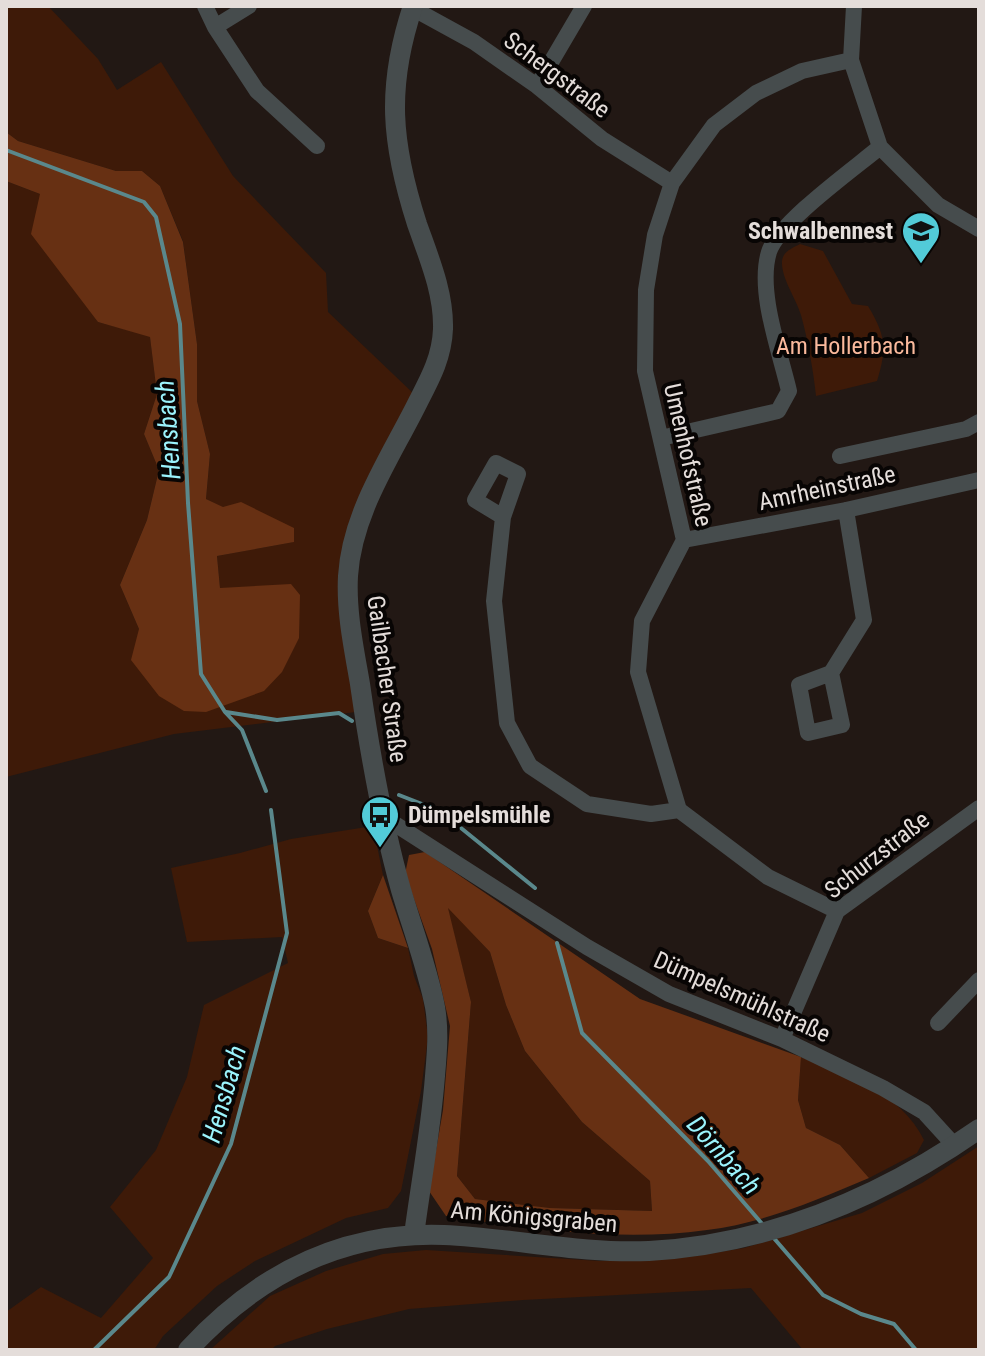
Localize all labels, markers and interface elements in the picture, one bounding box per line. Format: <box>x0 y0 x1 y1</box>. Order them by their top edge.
street label: Schergstraße <box>498 26 616 124</box>
school or university icon: Schwalbennest <box>900 210 942 265</box>
place label: Schwalbennest <box>748 217 893 245</box>
park label: Am Hollerbach <box>776 332 916 360</box>
water label: Hensbach <box>150 379 186 481</box>
street label: Umenhofstraße <box>658 381 718 529</box>
street label: Amrheinstraße <box>756 460 898 516</box>
street label: Gailbacher Straße <box>361 594 413 764</box>
bus stop icon: Dümpelsmühle <box>359 794 401 849</box>
place label: Dümpelsmühle <box>408 801 550 829</box>
street label: Schurzstraße <box>819 806 935 904</box>
street label: Dümpelsmühlstraße <box>650 946 834 1048</box>
water label: Hensbach <box>196 1042 252 1146</box>
water label: Dörnbach <box>681 1110 767 1200</box>
street label: Am Königsgraben <box>450 1196 618 1238</box>

